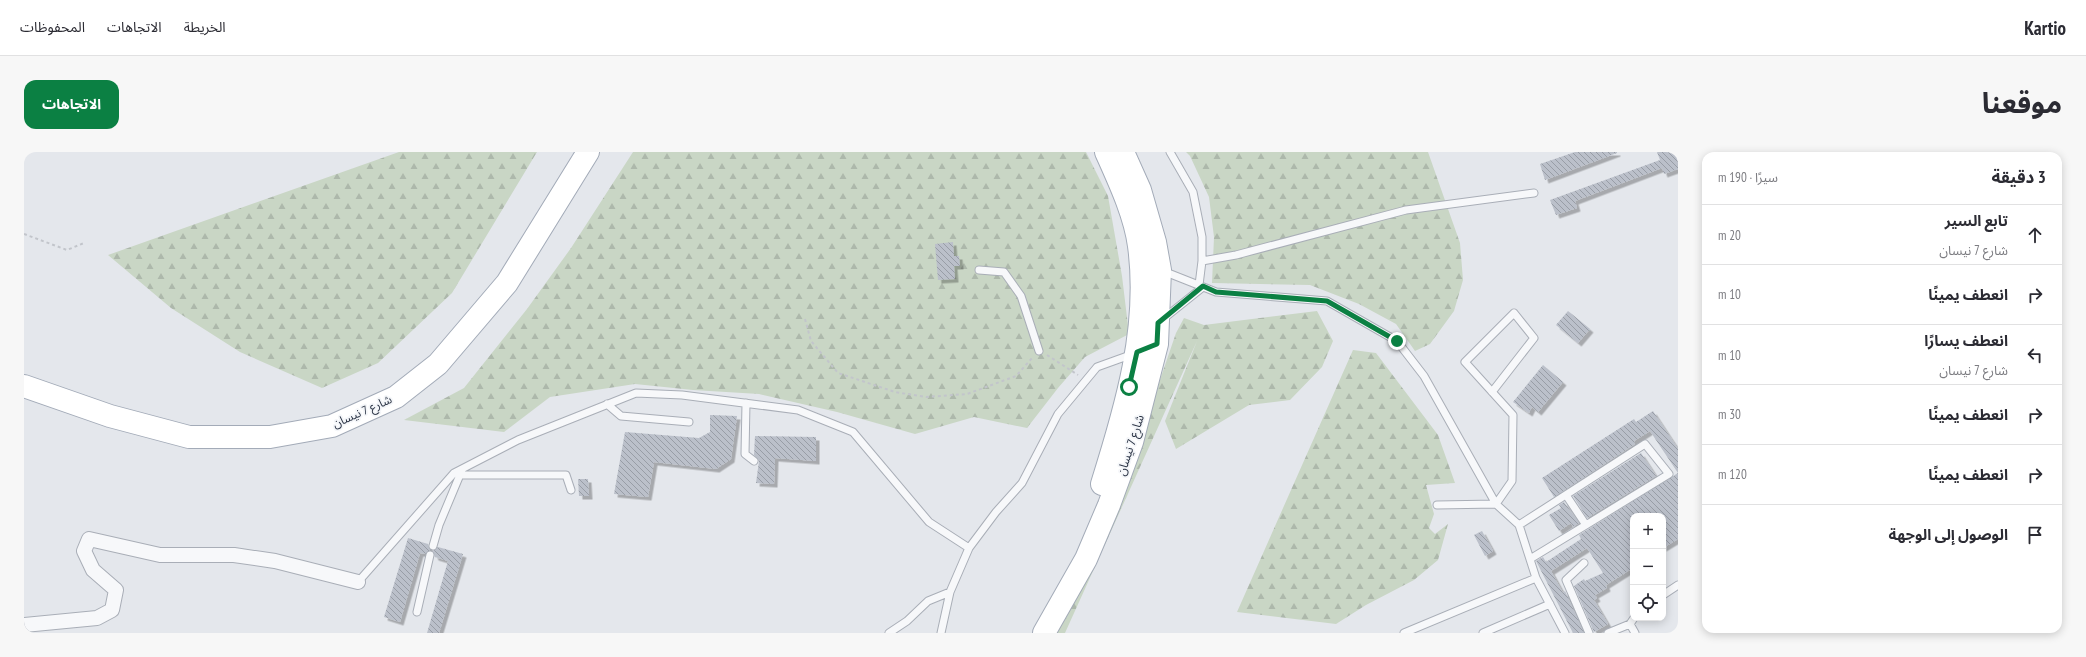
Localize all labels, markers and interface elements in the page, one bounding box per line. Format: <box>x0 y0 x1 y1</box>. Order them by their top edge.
text: Kartio <box>2024 16 2066 40</box>
text: المحفوظات <box>20 18 85 36</box>
text: الاتجاهات <box>107 18 162 36</box>
text: الخريطة <box>184 18 226 36</box>
button: الاتجاهات <box>24 80 119 129</box>
text: موقعنا <box>1982 84 2062 121</box>
text: 3 دقيقة <box>1992 166 2046 188</box>
text: سيرًا · 190 m <box>1718 169 1778 186</box>
text: تابع السير <box>1945 211 2008 230</box>
icon: ahead <box>2024 224 2046 246</box>
text: 20 m <box>1718 227 1741 244</box>
text: شارع 7 نيسان <box>1939 242 2008 259</box>
icon: right <box>2024 284 2046 306</box>
text: انعطف يمينًا <box>1928 285 2008 304</box>
text: 10 m <box>1718 286 1741 303</box>
text: انعطف يسارًا <box>1924 331 2008 350</box>
route end <box>1388 332 1406 350</box>
icon: left <box>2024 344 2046 366</box>
text: 10 m <box>1718 347 1741 364</box>
text: شارع 7 نيسان <box>1939 362 2008 379</box>
route start <box>1120 378 1138 396</box>
street label: شارع 7 نيسان <box>330 391 395 433</box>
icon: right <box>2024 404 2046 426</box>
text: انعطف يمينًا <box>1928 405 2008 424</box>
text: 30 m <box>1718 406 1741 423</box>
street label: شارع 7 نيسان <box>1113 412 1149 478</box>
icon: right <box>2024 464 2046 486</box>
text: انعطف يمينًا <box>1928 465 2008 484</box>
text: 120 m <box>1718 466 1747 483</box>
map controls <box>1630 513 1666 621</box>
button: + <box>1630 513 1666 549</box>
icon: arrive <box>2024 524 2046 546</box>
text: الوصول إلى الوجهة <box>1889 525 2008 544</box>
button: − <box>1630 549 1666 585</box>
button: locate <box>1630 585 1666 621</box>

